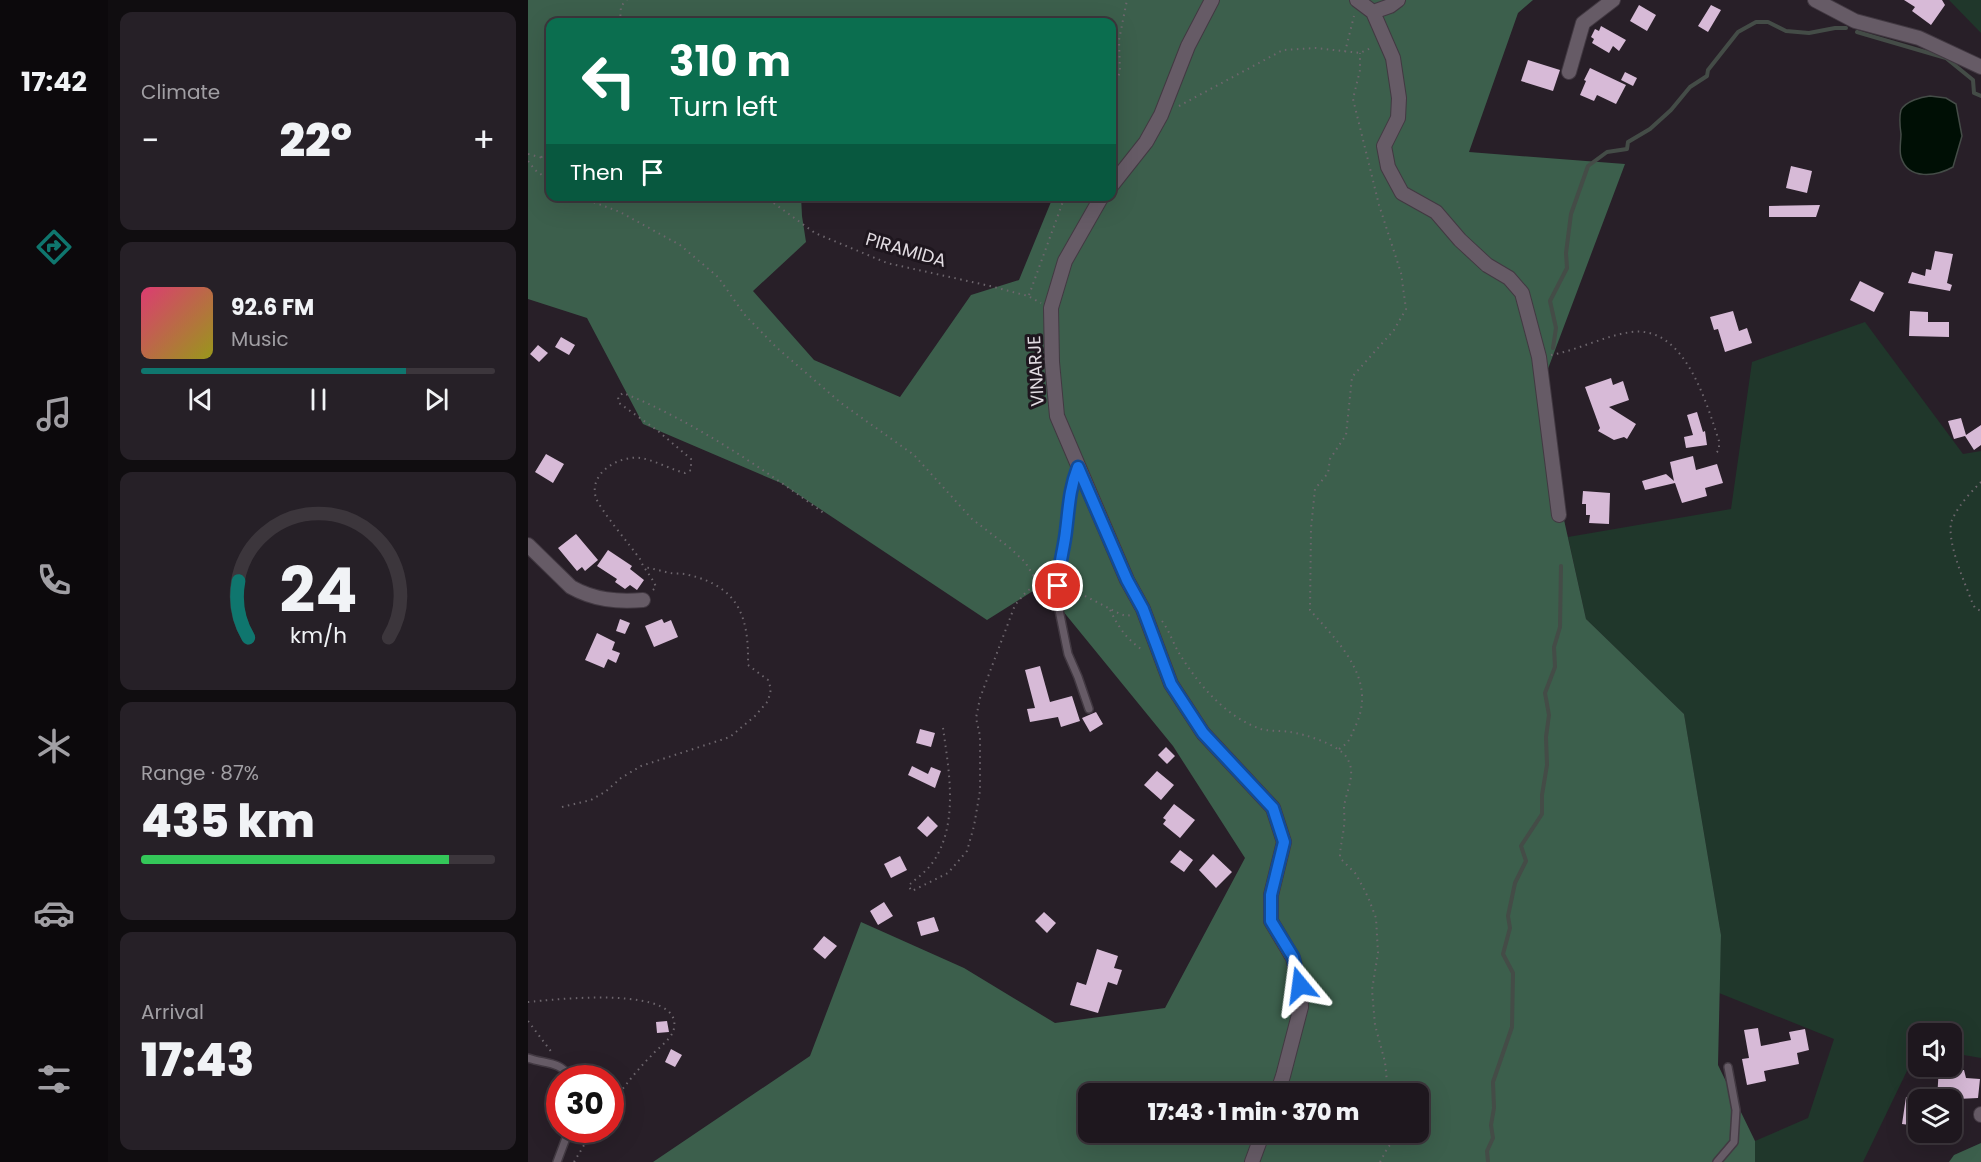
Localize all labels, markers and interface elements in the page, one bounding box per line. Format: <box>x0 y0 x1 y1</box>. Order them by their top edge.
text: 310 m <box>669 32 791 91</box>
icon: left <box>570 42 648 120</box>
text: 17:42 <box>21 63 87 100</box>
text: Climate <box>141 78 220 106</box>
text: Turn left <box>669 88 778 125</box>
text: 22° <box>279 109 352 172</box>
text: − <box>141 117 159 164</box>
text: + <box>472 117 495 164</box>
icon: arrive <box>636 156 669 189</box>
text: Then <box>570 157 624 188</box>
icon: directions <box>33 226 75 268</box>
street label: PIRAMIDA <box>863 226 949 273</box>
text: 92.6 FM <box>231 292 314 323</box>
text: Music <box>231 325 289 353</box>
street label: VINARJE <box>1021 335 1050 407</box>
icon: previous <box>184 383 217 416</box>
icon: pause <box>302 383 335 416</box>
icon: next <box>420 383 453 416</box>
icon: music <box>33 393 75 435</box>
text: 24 <box>279 546 357 634</box>
icon: phone <box>33 559 75 601</box>
pin <box>1032 560 1083 611</box>
icon: arrive <box>1041 569 1074 602</box>
text: km/h <box>289 620 347 651</box>
icon: climate <box>33 725 75 767</box>
text: Range · 87% <box>141 759 259 787</box>
text: 435 km <box>141 790 315 853</box>
icon: car <box>33 892 75 934</box>
position arrow <box>1268 953 1332 1017</box>
text: Arrival <box>141 998 204 1026</box>
map controls <box>1908 1023 1962 1143</box>
button: sound <box>1908 1023 1962 1077</box>
text: 17:43 <box>141 1029 254 1092</box>
icon: filters <box>33 1058 75 1100</box>
speed limit sign: 30 <box>546 1065 624 1143</box>
button: layers <box>1908 1089 1962 1143</box>
text: 17:43 · 1 min · 370 m <box>1148 1097 1359 1128</box>

